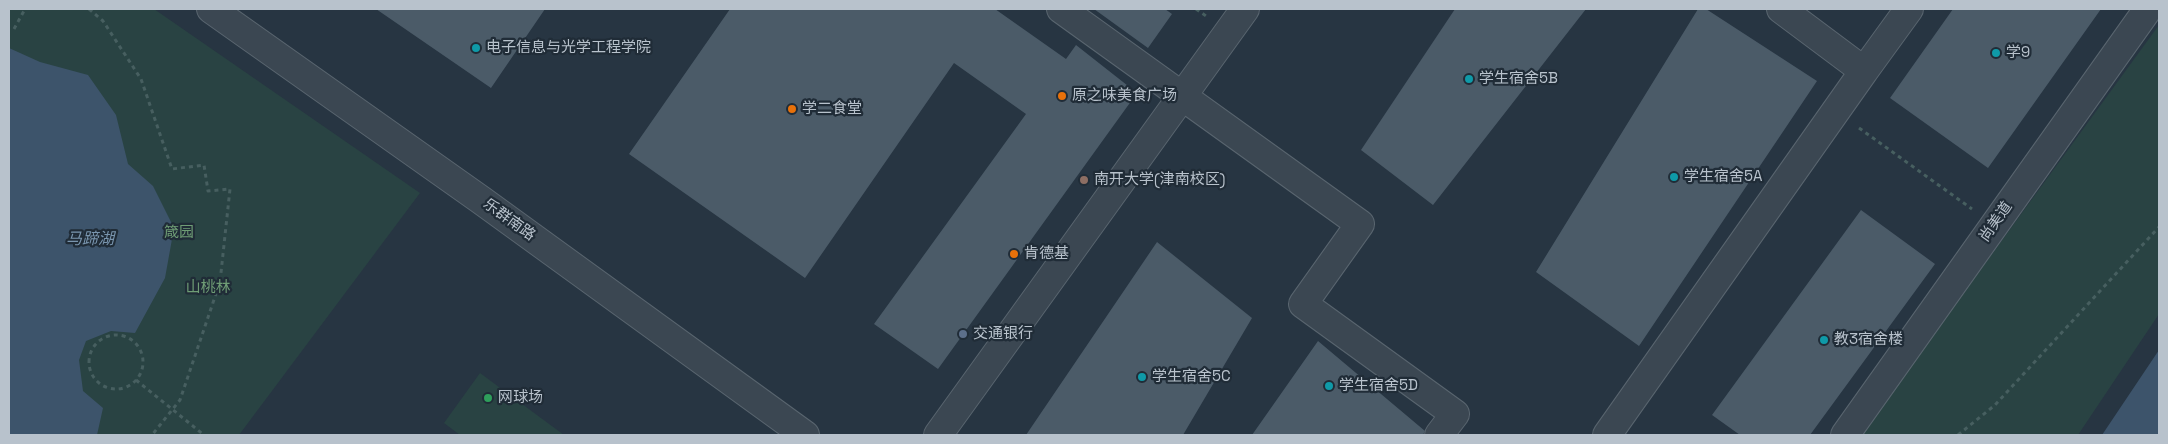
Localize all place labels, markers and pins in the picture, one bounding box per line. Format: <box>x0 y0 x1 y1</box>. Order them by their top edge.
place label: 电子信息与光学工程学院 <box>486 39 651 57</box>
marker: 电子信息与光学工程学院 <box>470 42 482 54</box>
place label: 学9 <box>2006 44 2030 62</box>
marker: 学9 <box>1990 47 2002 59</box>
place label: 学生宿舍5B <box>1479 70 1558 88</box>
marker: 学生宿舍5B <box>1463 73 1475 85</box>
place label: 原之味美食广场 <box>1072 87 1177 105</box>
marker: 原之味美食广场 <box>1056 90 1068 102</box>
place label: 学二食堂 <box>802 100 862 118</box>
marker: 学二食堂 <box>786 103 798 115</box>
place label: 学生宿舍5A <box>1684 168 1762 186</box>
place label: 南开大学(津南校区) <box>1094 171 1225 189</box>
marker: 学生宿舍5A <box>1668 171 1680 183</box>
marker: 南开大学(津南校区) <box>1078 174 1090 186</box>
place label: 肯德基 <box>1024 245 1069 263</box>
marker: 肯德基 <box>1008 248 1020 260</box>
place label: 交通银行 <box>973 325 1033 343</box>
marker: 交通银行 <box>957 328 969 340</box>
place label: 教3宿舍楼 <box>1834 331 1903 349</box>
marker: 教3宿舍楼 <box>1818 334 1830 346</box>
place label: 学生宿舍5C <box>1152 368 1231 386</box>
marker: 学生宿舍5C <box>1136 371 1148 383</box>
place label: 学生宿舍5D <box>1339 377 1418 395</box>
marker: 学生宿舍5D <box>1323 380 1335 392</box>
place label: 网球场 <box>498 389 543 407</box>
marker: 网球场 <box>482 392 494 404</box>

